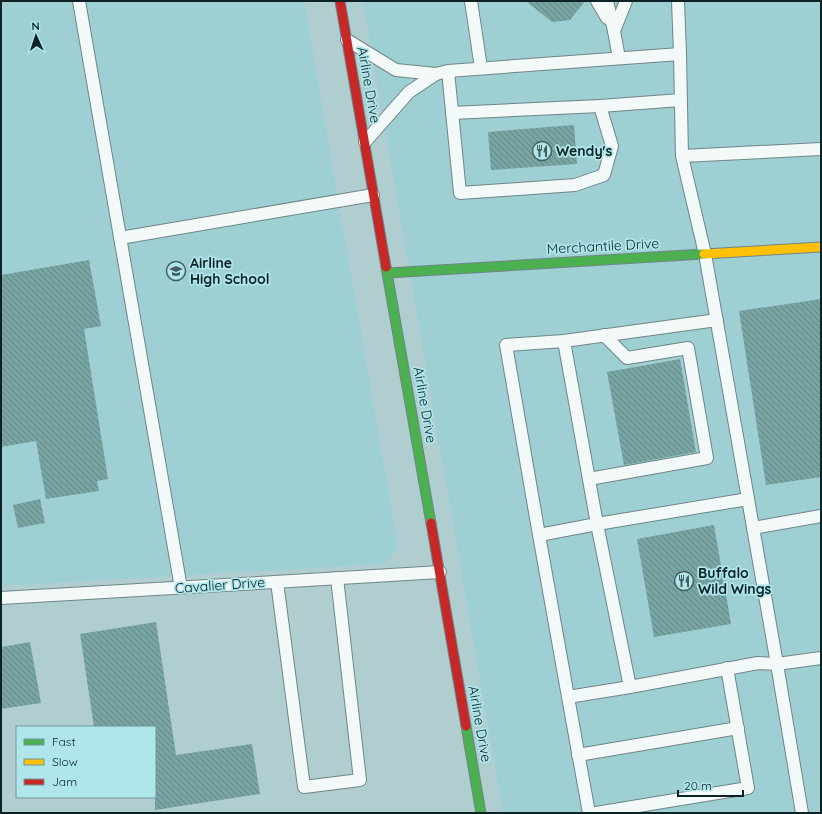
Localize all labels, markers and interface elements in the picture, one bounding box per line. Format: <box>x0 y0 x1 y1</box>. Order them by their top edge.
north arrow <box>16 16 56 56</box>
text: N <box>31 19 40 33</box>
street label: Airline Drive <box>353 45 385 125</box>
restaurant icon: Wendy's <box>531 140 553 162</box>
place label: Wendy's <box>556 142 613 160</box>
street label: Merchantile Drive <box>546 234 660 258</box>
place label: Airline High School <box>190 254 270 288</box>
school or university icon: Airline High School <box>165 260 187 282</box>
street label: Airline Drive <box>409 365 441 445</box>
place label: Buffalo Wild Wings <box>698 564 771 598</box>
restaurant icon: Buffalo Wild Wings <box>673 570 695 592</box>
street label: Cavalier Drive <box>174 573 266 597</box>
street label: Airline Drive <box>464 684 496 764</box>
legend <box>16 726 156 798</box>
text: Fast <box>52 734 76 749</box>
text: Slow <box>52 754 78 769</box>
scale bar <box>678 772 743 798</box>
text: Jam <box>52 774 77 789</box>
text: 20 m <box>684 778 712 793</box>

